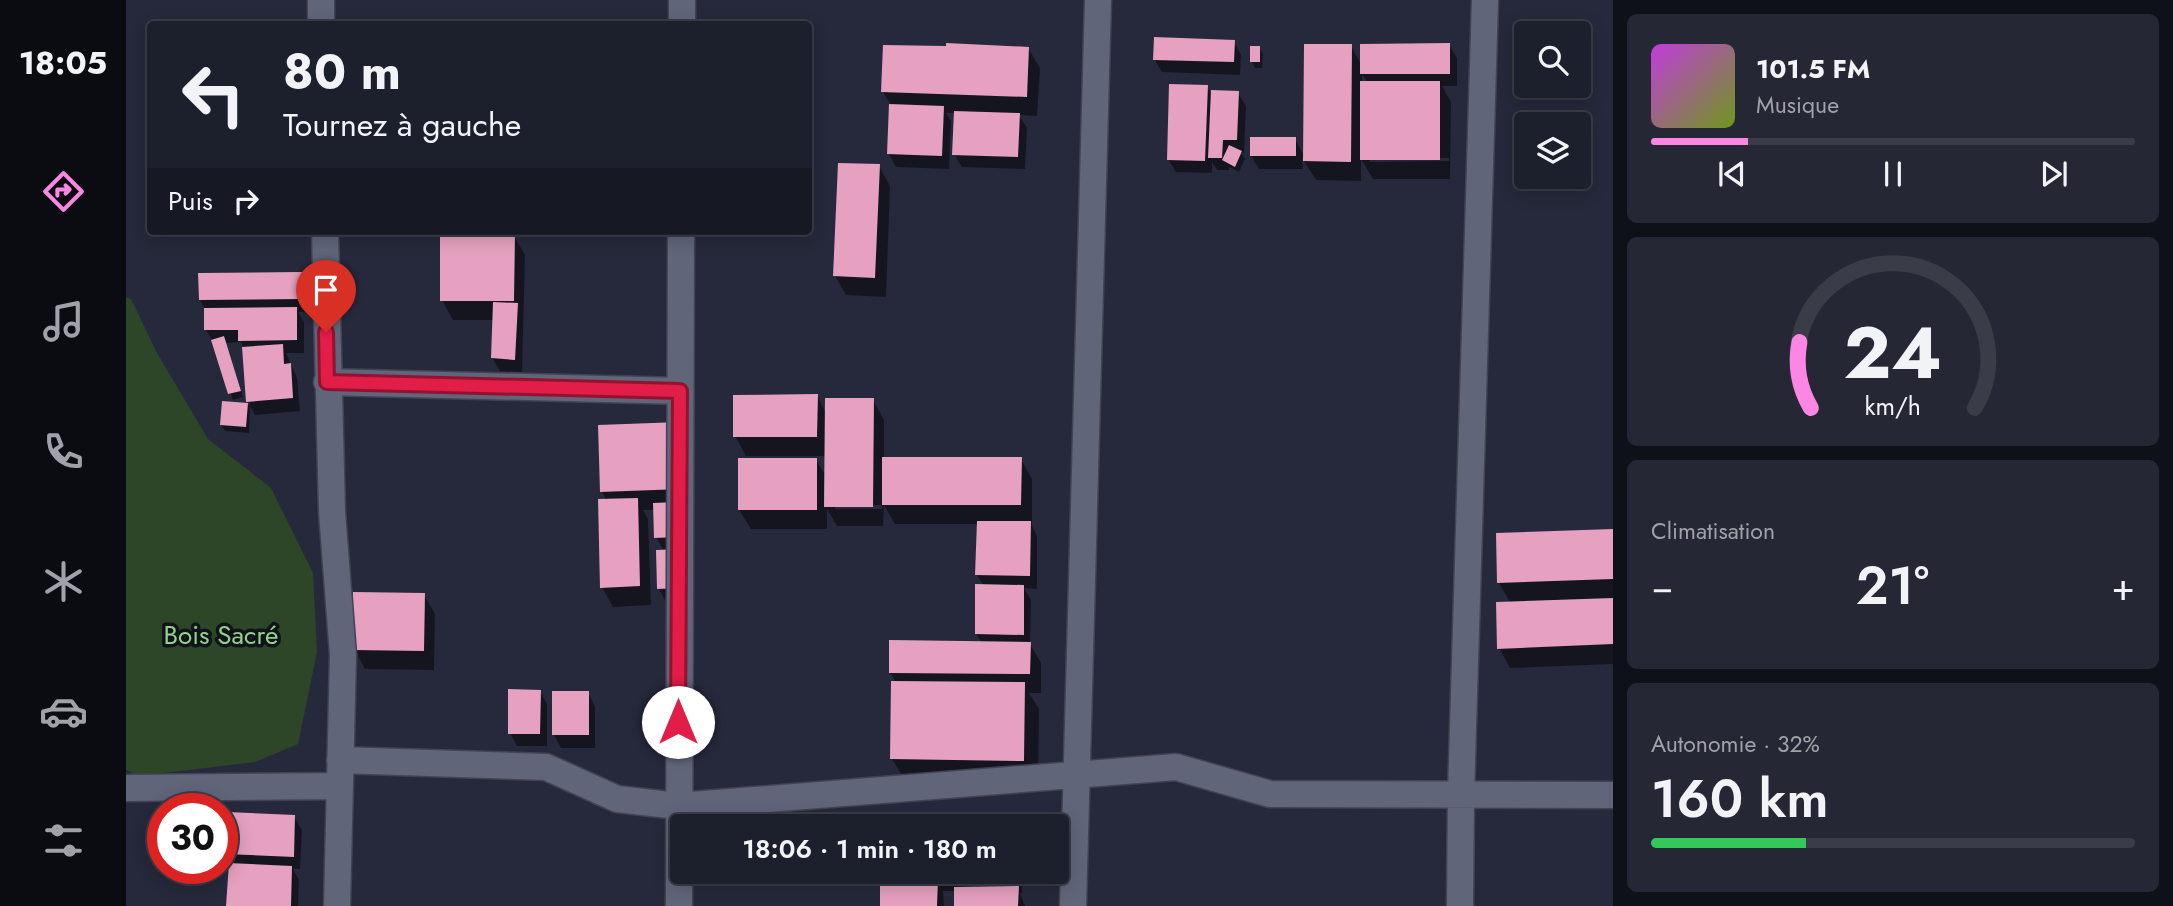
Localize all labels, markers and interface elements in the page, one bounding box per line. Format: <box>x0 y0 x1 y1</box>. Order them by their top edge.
map controls <box>1514 21 1591 189</box>
button: search <box>1514 21 1591 98</box>
text: 80 m <box>283 37 401 107</box>
text: 18:05 <box>19 40 107 86</box>
icon: left <box>168 49 259 140</box>
text: 101.5 FM <box>1756 50 1870 88</box>
text: Musique <box>1756 88 1839 122</box>
text: Tournez à gauche <box>283 102 521 148</box>
button: layers <box>1514 112 1591 189</box>
icon: previous <box>1713 155 1751 193</box>
icon: pause <box>1874 155 1912 193</box>
icon: next <box>2035 155 2073 193</box>
icon: directions <box>39 167 88 216</box>
text: Puis <box>168 182 213 220</box>
icon: right <box>227 182 265 220</box>
pin <box>296 260 356 332</box>
icon: arrive <box>307 271 345 309</box>
icon: music <box>39 297 88 346</box>
text: 24 <box>1844 300 1942 405</box>
text: km/h <box>1865 387 1921 423</box>
icon: phone <box>39 427 88 476</box>
text: Climatisation <box>1651 514 1775 548</box>
text: 21° <box>1856 548 1929 624</box>
icon: climate <box>39 557 88 606</box>
text: − <box>1651 559 1673 614</box>
text: + <box>2112 559 2135 614</box>
park label: Bois Sacré <box>164 616 278 654</box>
position arrow <box>641 685 715 759</box>
icon: car <box>39 687 88 736</box>
text: Autonomie · 32% <box>1651 727 1820 761</box>
text: 160 km <box>1651 761 1829 837</box>
speed limit sign: 30 <box>147 793 238 884</box>
icon: filters <box>39 816 88 865</box>
text: 18:06 · 1 min · 180 m <box>742 830 997 868</box>

